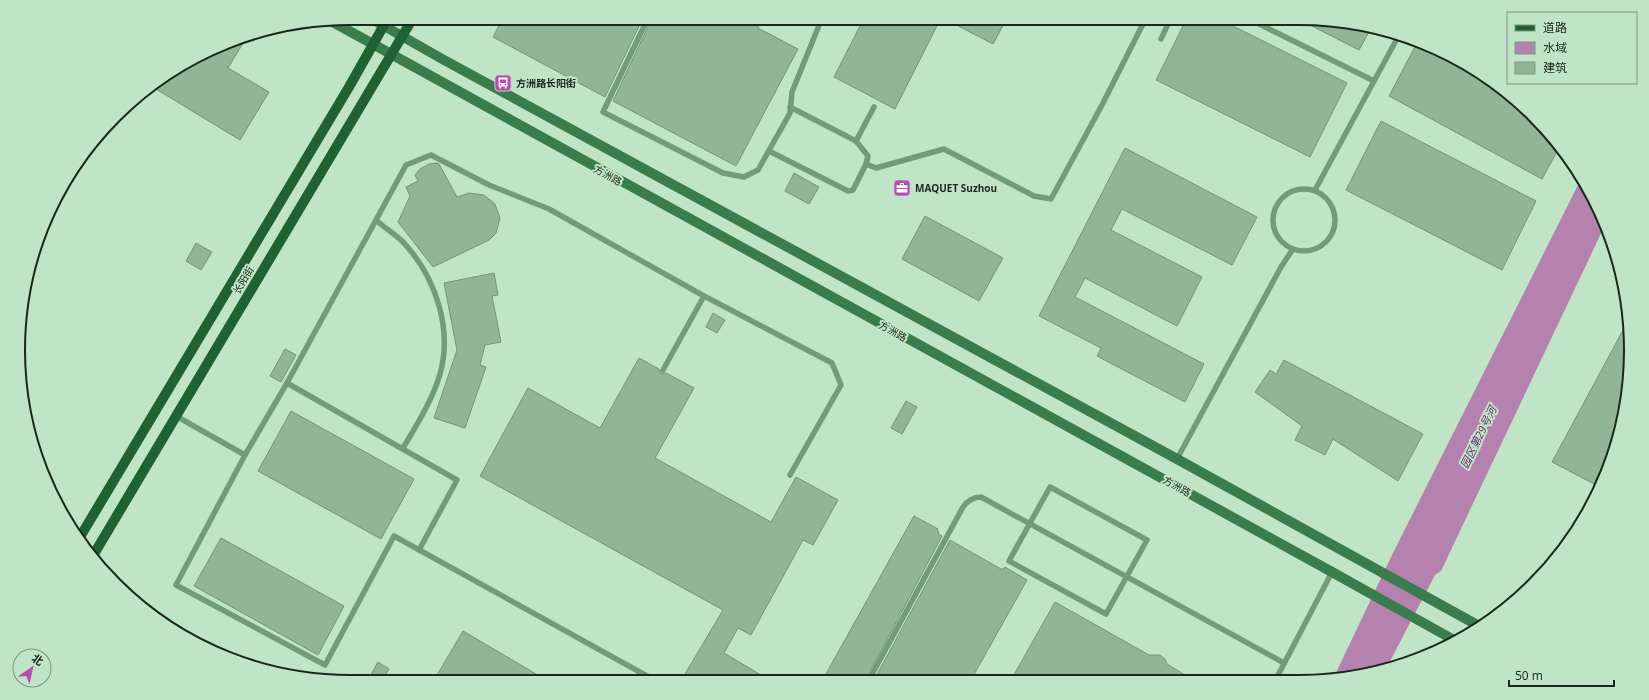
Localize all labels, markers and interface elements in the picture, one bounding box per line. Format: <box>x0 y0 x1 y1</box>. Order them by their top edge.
legend <box>1507 12 1637 84</box>
text: 道路 <box>1543 19 1567 36</box>
text: 水域 <box>1543 39 1567 56</box>
text: 建筑 <box>1543 59 1567 76</box>
bus stop icon: 方洲路长阳街 <box>493 73 513 93</box>
place label: 方洲路长阳街 <box>516 76 576 90</box>
street label: 方洲路 <box>591 162 625 188</box>
office icon: MAQUET Suzhou <box>892 178 912 198</box>
place label: MAQUET Suzhou <box>915 181 997 195</box>
street label: 长阳街 <box>229 264 257 296</box>
street label: 方洲路 <box>876 318 910 344</box>
water label: 园区第29号河 <box>1457 402 1500 470</box>
street label: 方洲路 <box>1160 473 1194 499</box>
north arrow <box>12 648 52 688</box>
text: 北 <box>29 650 47 669</box>
scale bar <box>1509 662 1614 688</box>
text: 50 m <box>1515 667 1543 684</box>

